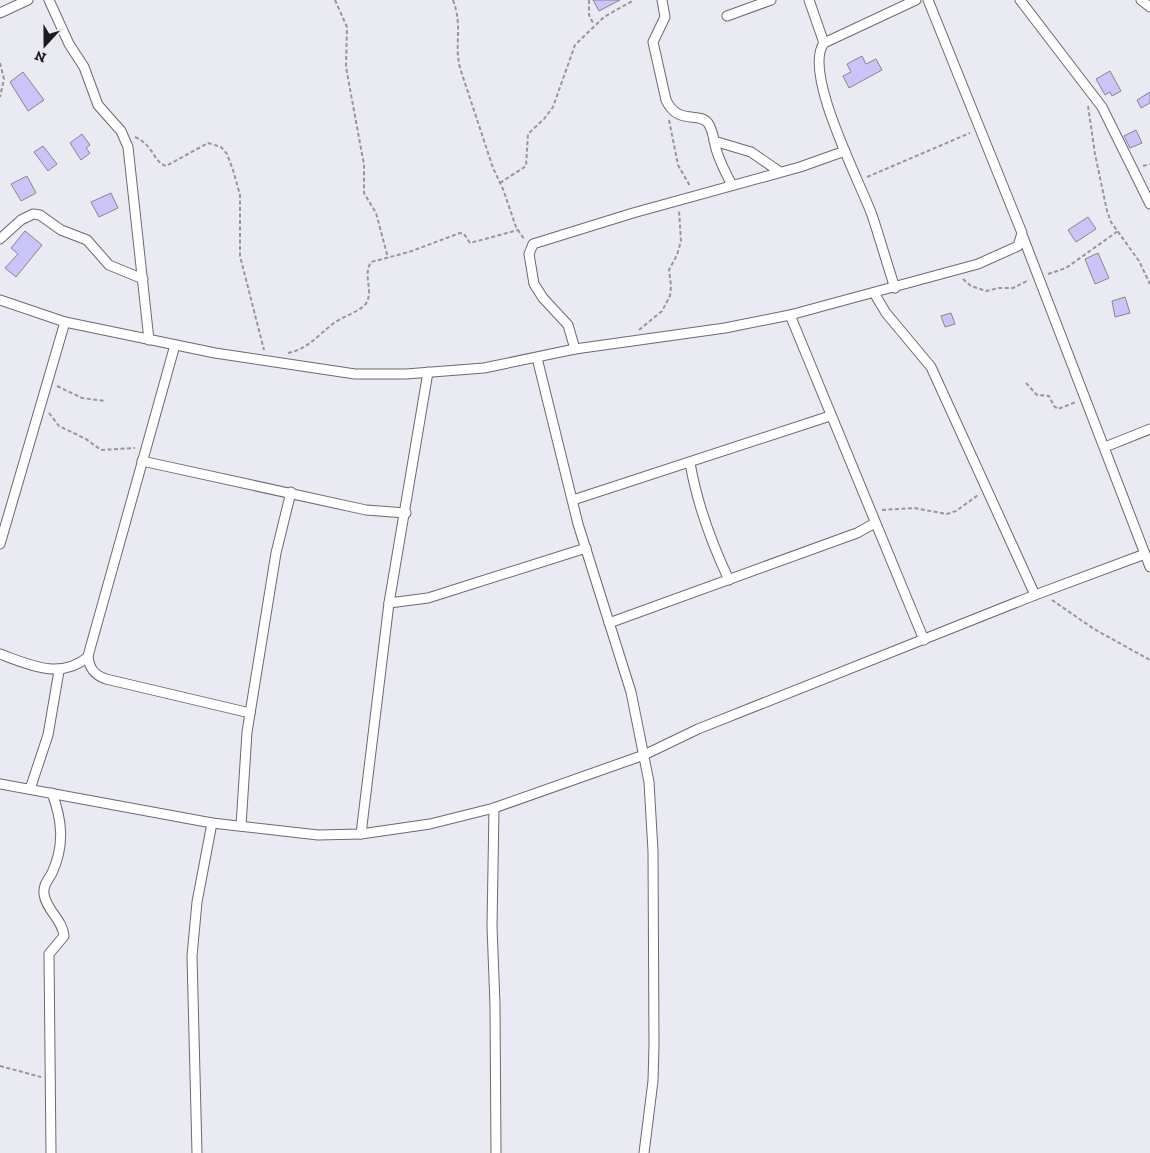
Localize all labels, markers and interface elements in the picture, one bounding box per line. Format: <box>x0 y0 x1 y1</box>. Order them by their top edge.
north arrow <box>20 20 70 70</box>
text: N <box>32 47 49 67</box>

